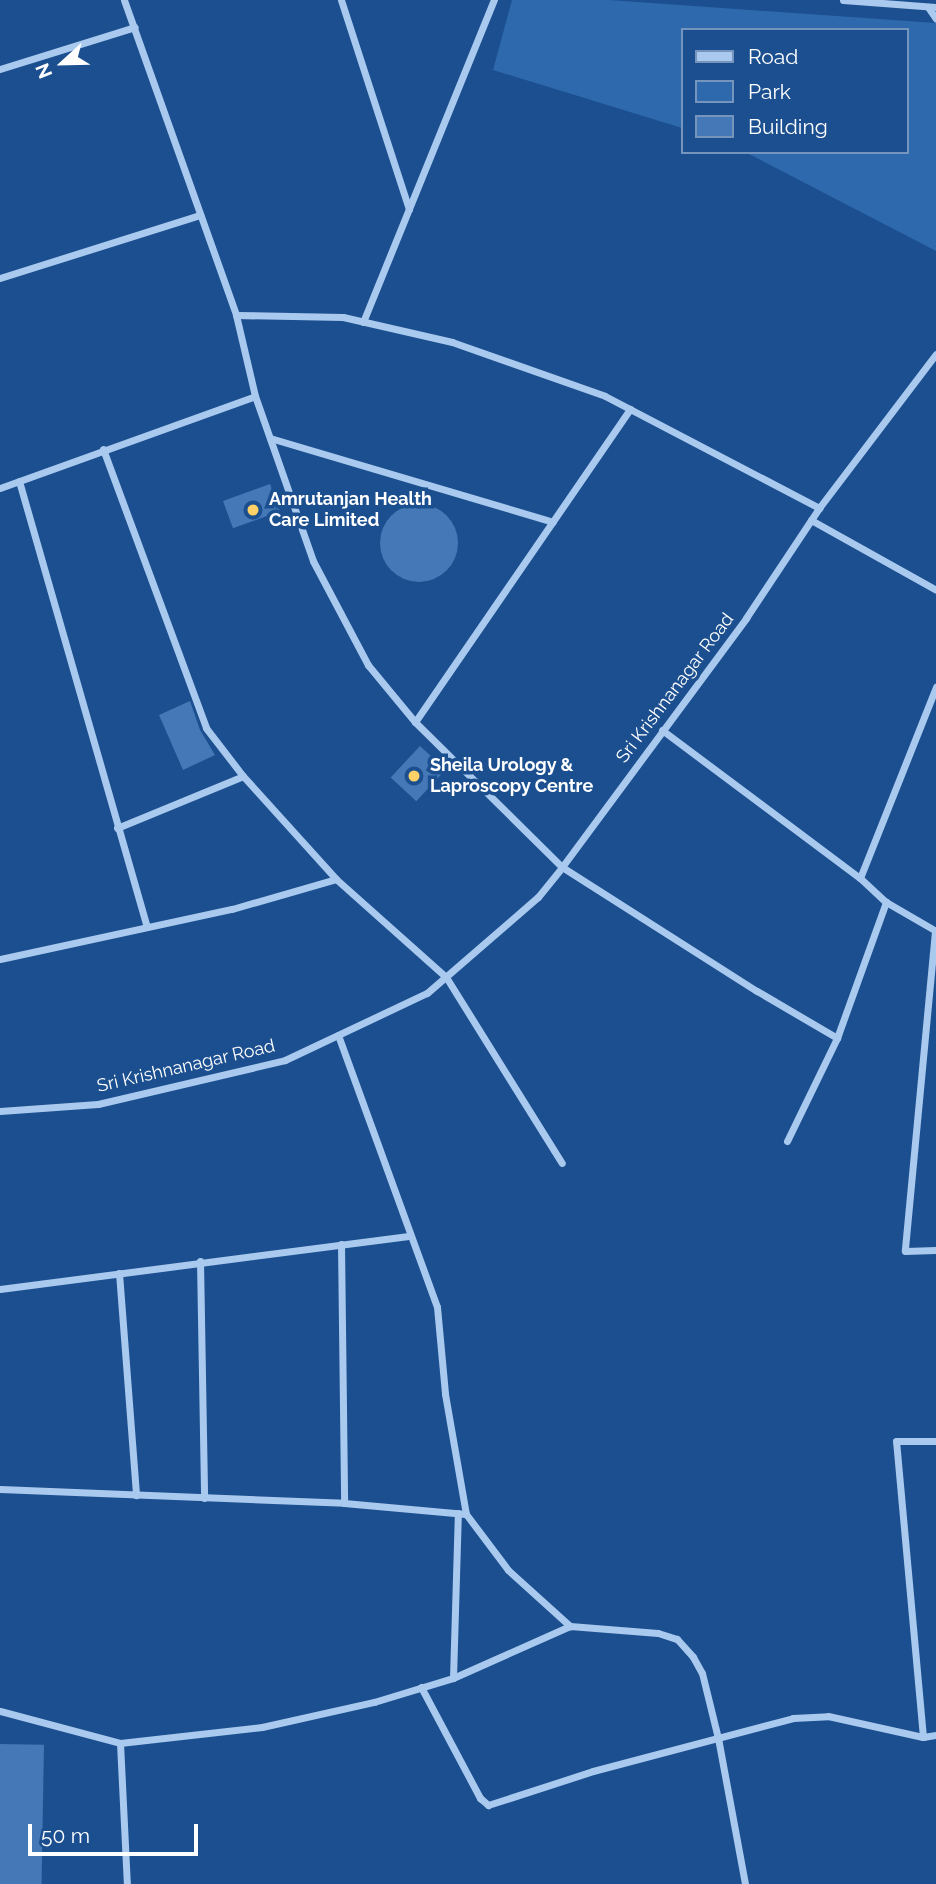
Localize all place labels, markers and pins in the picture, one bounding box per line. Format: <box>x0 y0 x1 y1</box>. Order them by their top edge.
place label: Amrutanjan Health Care Limited <box>269 489 432 532</box>
marker: Amrutanjan Health Care Limited <box>243 500 263 520</box>
place label: Sheila Urology & Laproscopy Centre <box>430 755 594 798</box>
marker: Sheila Urology & Laproscopy Centre <box>404 766 424 786</box>

